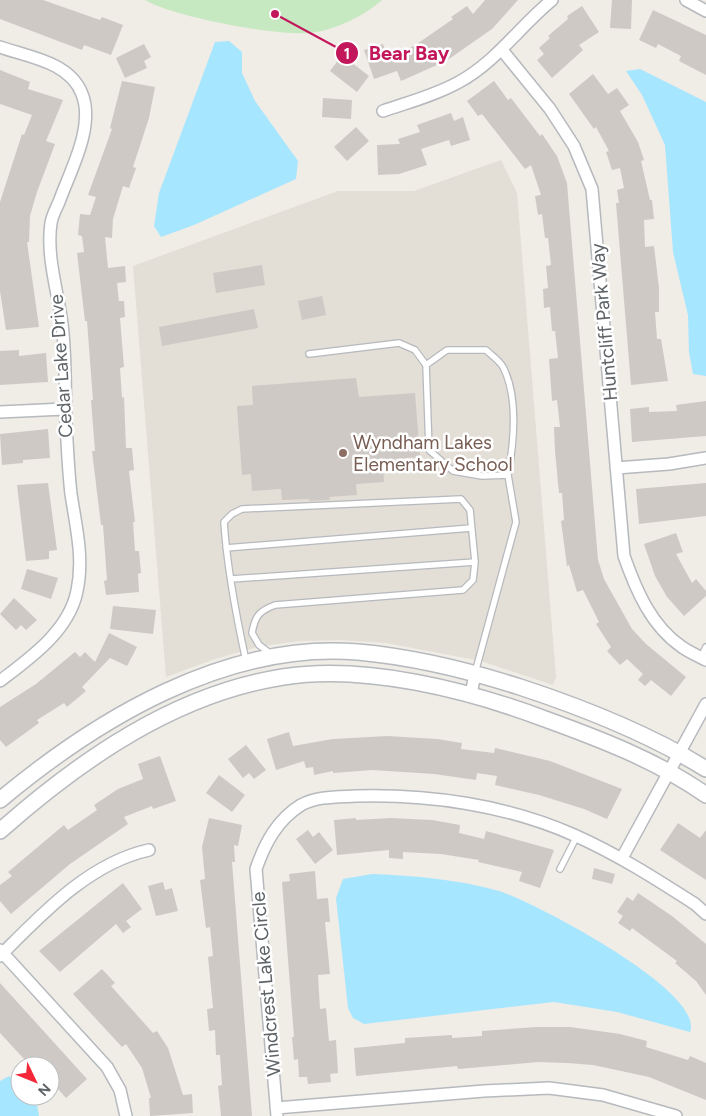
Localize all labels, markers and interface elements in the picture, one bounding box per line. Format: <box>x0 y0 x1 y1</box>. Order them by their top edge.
callout: Bear Bay <box>334 36 460 71</box>
text: Bear Bay <box>369 41 450 65</box>
text: 1 <box>344 45 350 63</box>
street label: Huntcliff Park Way <box>586 242 622 402</box>
street label: Cedar Lake Drive <box>45 294 77 438</box>
place label: Wyndham Lakes Elementary School <box>353 431 513 476</box>
marker: Wyndham Lakes Elementary School <box>337 447 349 459</box>
street label: Windcrest Lake Circle <box>246 891 286 1077</box>
north arrow <box>10 1056 60 1106</box>
text: N <box>34 1080 54 1099</box>

